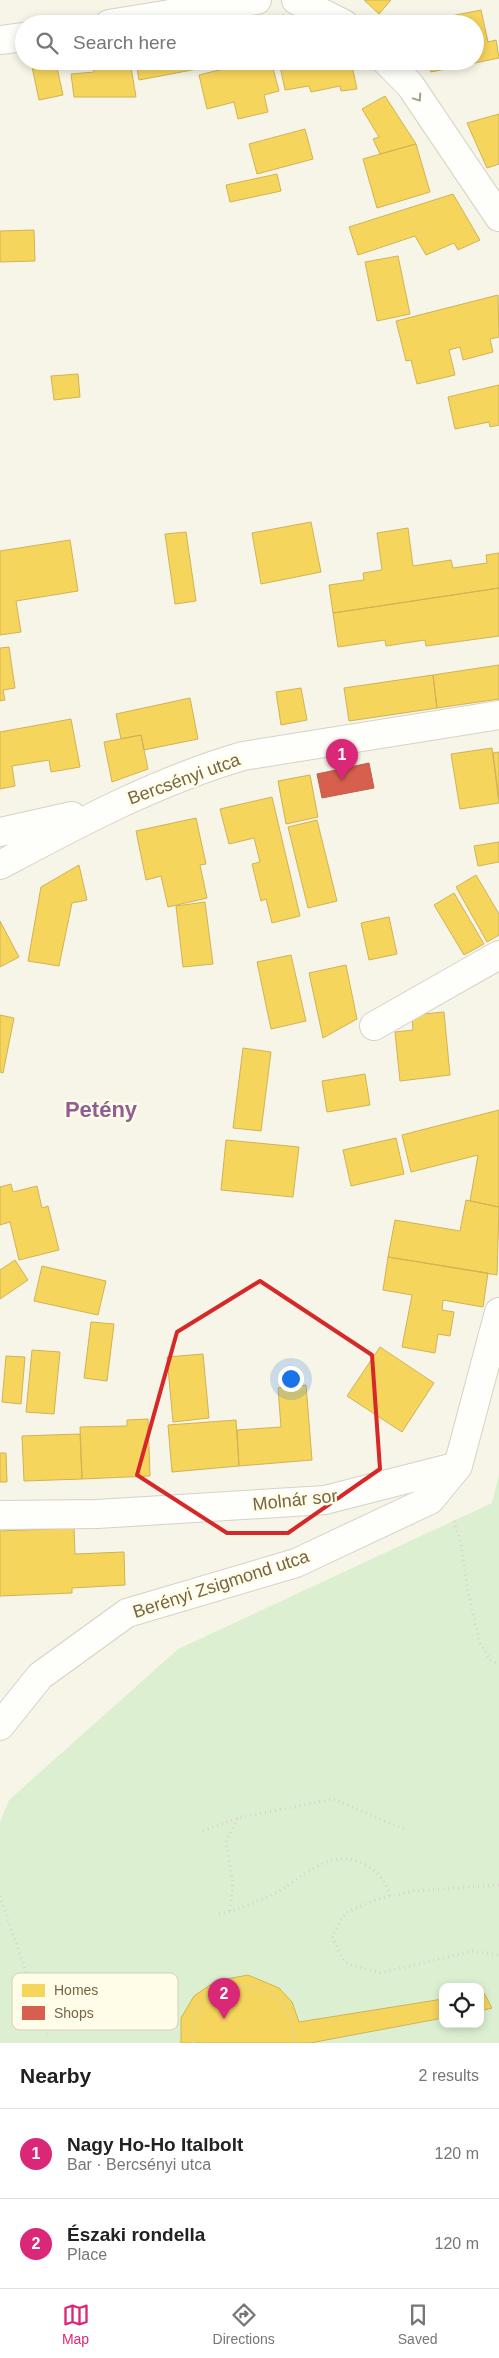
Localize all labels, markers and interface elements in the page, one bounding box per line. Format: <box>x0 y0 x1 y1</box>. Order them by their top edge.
search box <box>15 15 484 70</box>
icon: search <box>33 29 61 57</box>
text: Search here <box>73 32 177 53</box>
one-way arrow <box>412 92 421 101</box>
pin: 1 <box>326 739 358 780</box>
street label: Bercsényi utca <box>125 749 244 809</box>
district label: Petény <box>65 1097 138 1122</box>
your location <box>278 1366 304 1392</box>
street label: Molnár sor <box>252 1486 338 1514</box>
street label: Berényi Zsigmond utca <box>130 1546 313 1622</box>
legend <box>12 1973 178 2030</box>
pin: 2 <box>208 1978 240 2019</box>
text: Homes <box>54 1982 98 1998</box>
map controls <box>439 1983 484 2028</box>
button: locate <box>439 1983 484 2028</box>
text: Shops <box>54 2005 94 2021</box>
text: Nearby <box>20 2064 91 2087</box>
text: 2 results <box>419 2067 479 2084</box>
text: Nagy Ho-Ho Italbolt <box>67 2134 243 2155</box>
text: 1 <box>32 2145 40 2162</box>
text: 120 m <box>435 2145 479 2162</box>
text: Bar · Bercsényi utca <box>67 2156 211 2173</box>
text: Északi rondella <box>67 2224 205 2245</box>
text: 2 <box>32 2235 40 2252</box>
text: 120 m <box>435 2235 479 2252</box>
text: Place <box>67 2246 107 2263</box>
tab: Map <box>62 2301 90 2347</box>
tab: Directions <box>213 2301 275 2347</box>
tab: Saved <box>398 2301 437 2347</box>

